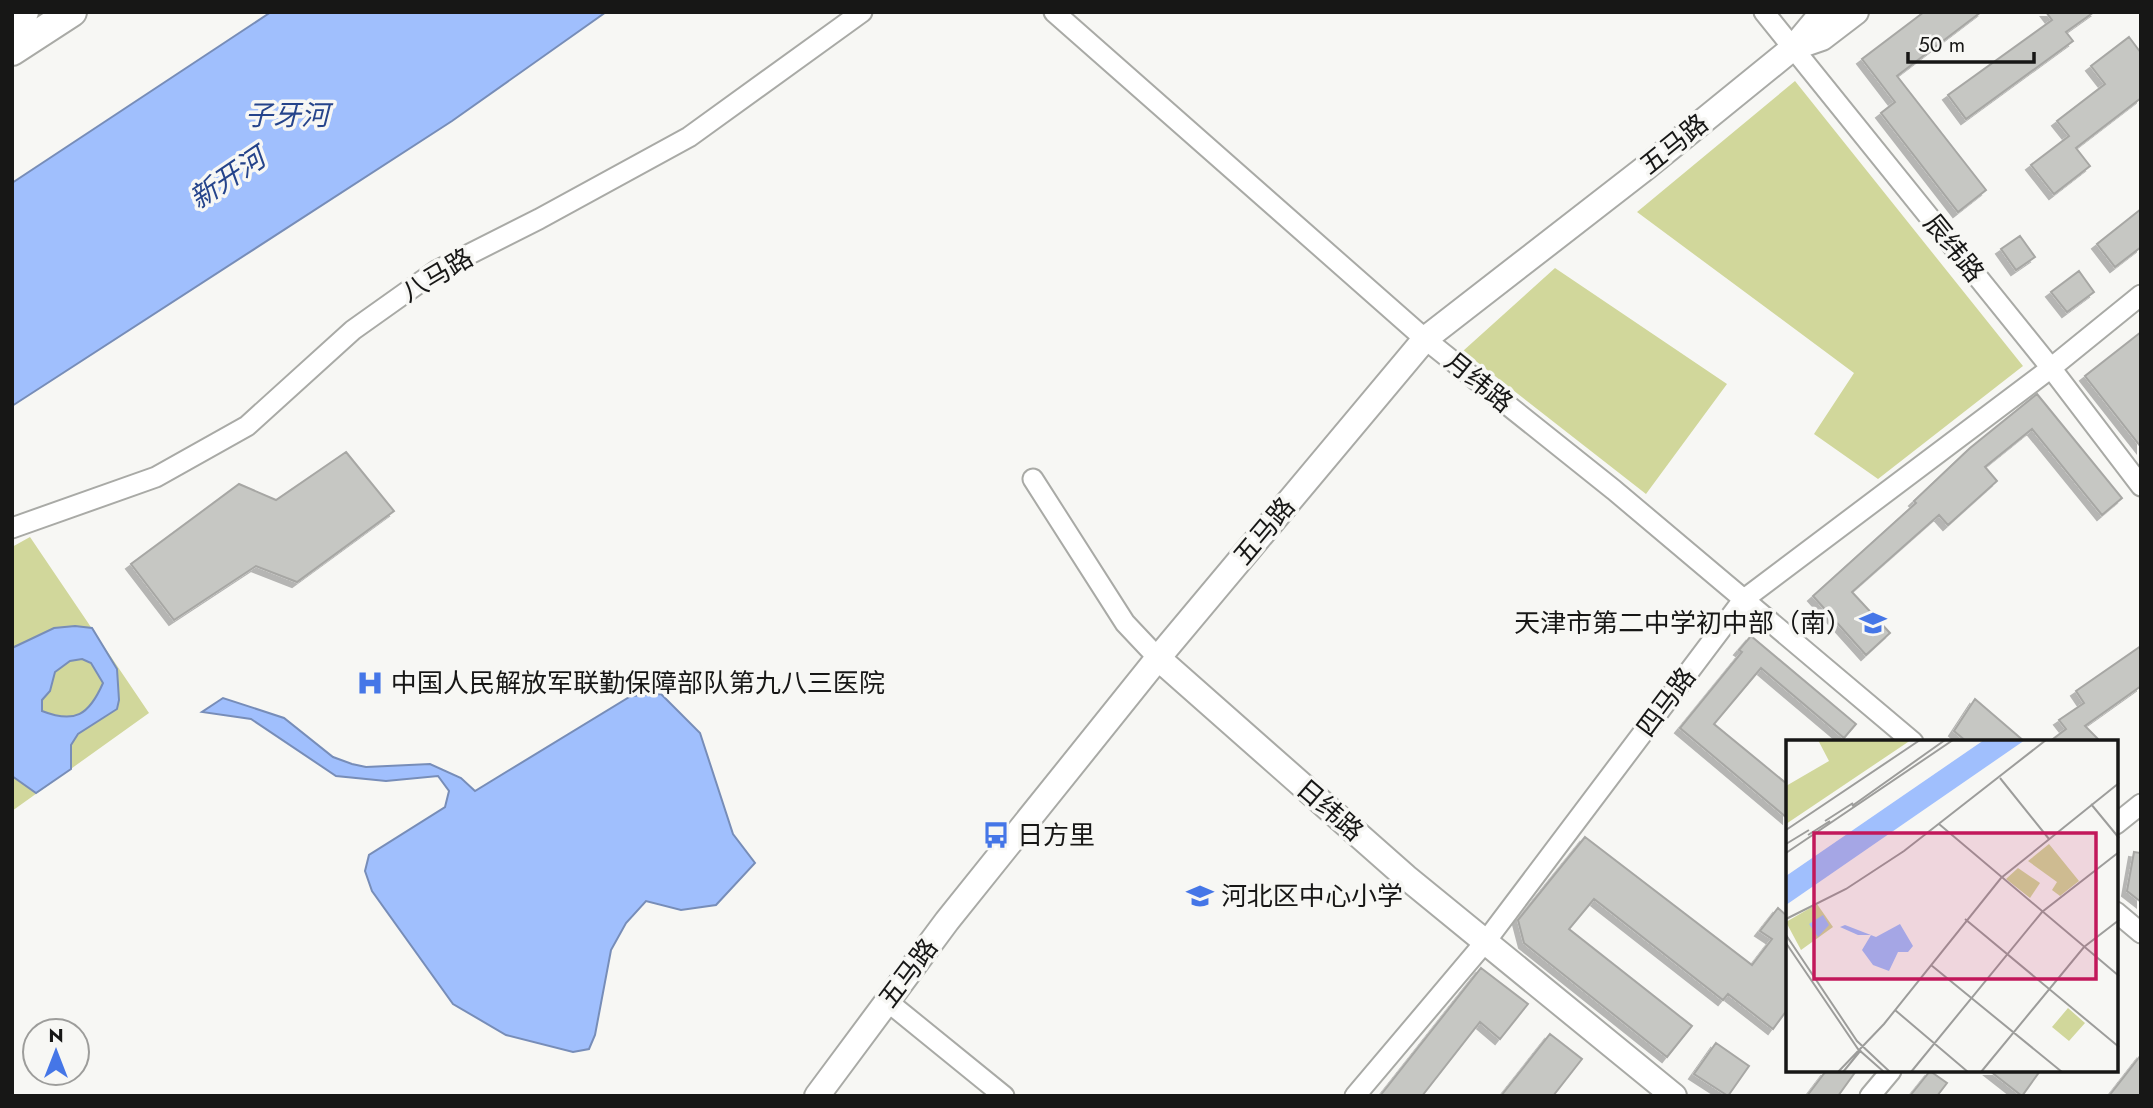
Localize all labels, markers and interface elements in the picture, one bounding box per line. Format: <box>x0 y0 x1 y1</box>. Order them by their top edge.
scale bar <box>1908 21 2034 65</box>
text: 50 m <box>1918 30 1965 60</box>
water label: 子牙河 <box>245 95 334 136</box>
street label: 五马路 <box>1632 105 1716 183</box>
water label: 新开河 <box>181 135 278 219</box>
street label: 辰纬路 <box>1915 206 1993 290</box>
street label: 八马路 <box>394 239 480 311</box>
street label: 月纬路 <box>1437 343 1521 421</box>
street label: 五马路 <box>1224 489 1304 573</box>
place label: 天津市第二中学初中部（南） <box>1514 604 1852 642</box>
school or university icon: 天津市第二中学初中部（南） <box>1858 608 1888 638</box>
street label: 四马路 <box>1627 659 1705 745</box>
place label: 中国人民解放军联勤保障部队第九八三医院 <box>391 664 885 702</box>
hospital icon: 中国人民解放军联勤保障部队第九八三医院 <box>355 668 385 698</box>
inset map <box>1786 740 2118 1073</box>
street label: 日纬路 <box>1288 770 1372 850</box>
place label: 日方里 <box>1017 816 1095 854</box>
bus stop icon: 日方里 <box>981 820 1011 850</box>
place label: 河北区中心小学 <box>1221 877 1403 915</box>
school or university icon: 河北区中心小学 <box>1185 881 1215 911</box>
street label: 五马路 <box>869 930 947 1016</box>
north arrow <box>21 1017 91 1087</box>
text: N <box>48 1022 64 1049</box>

